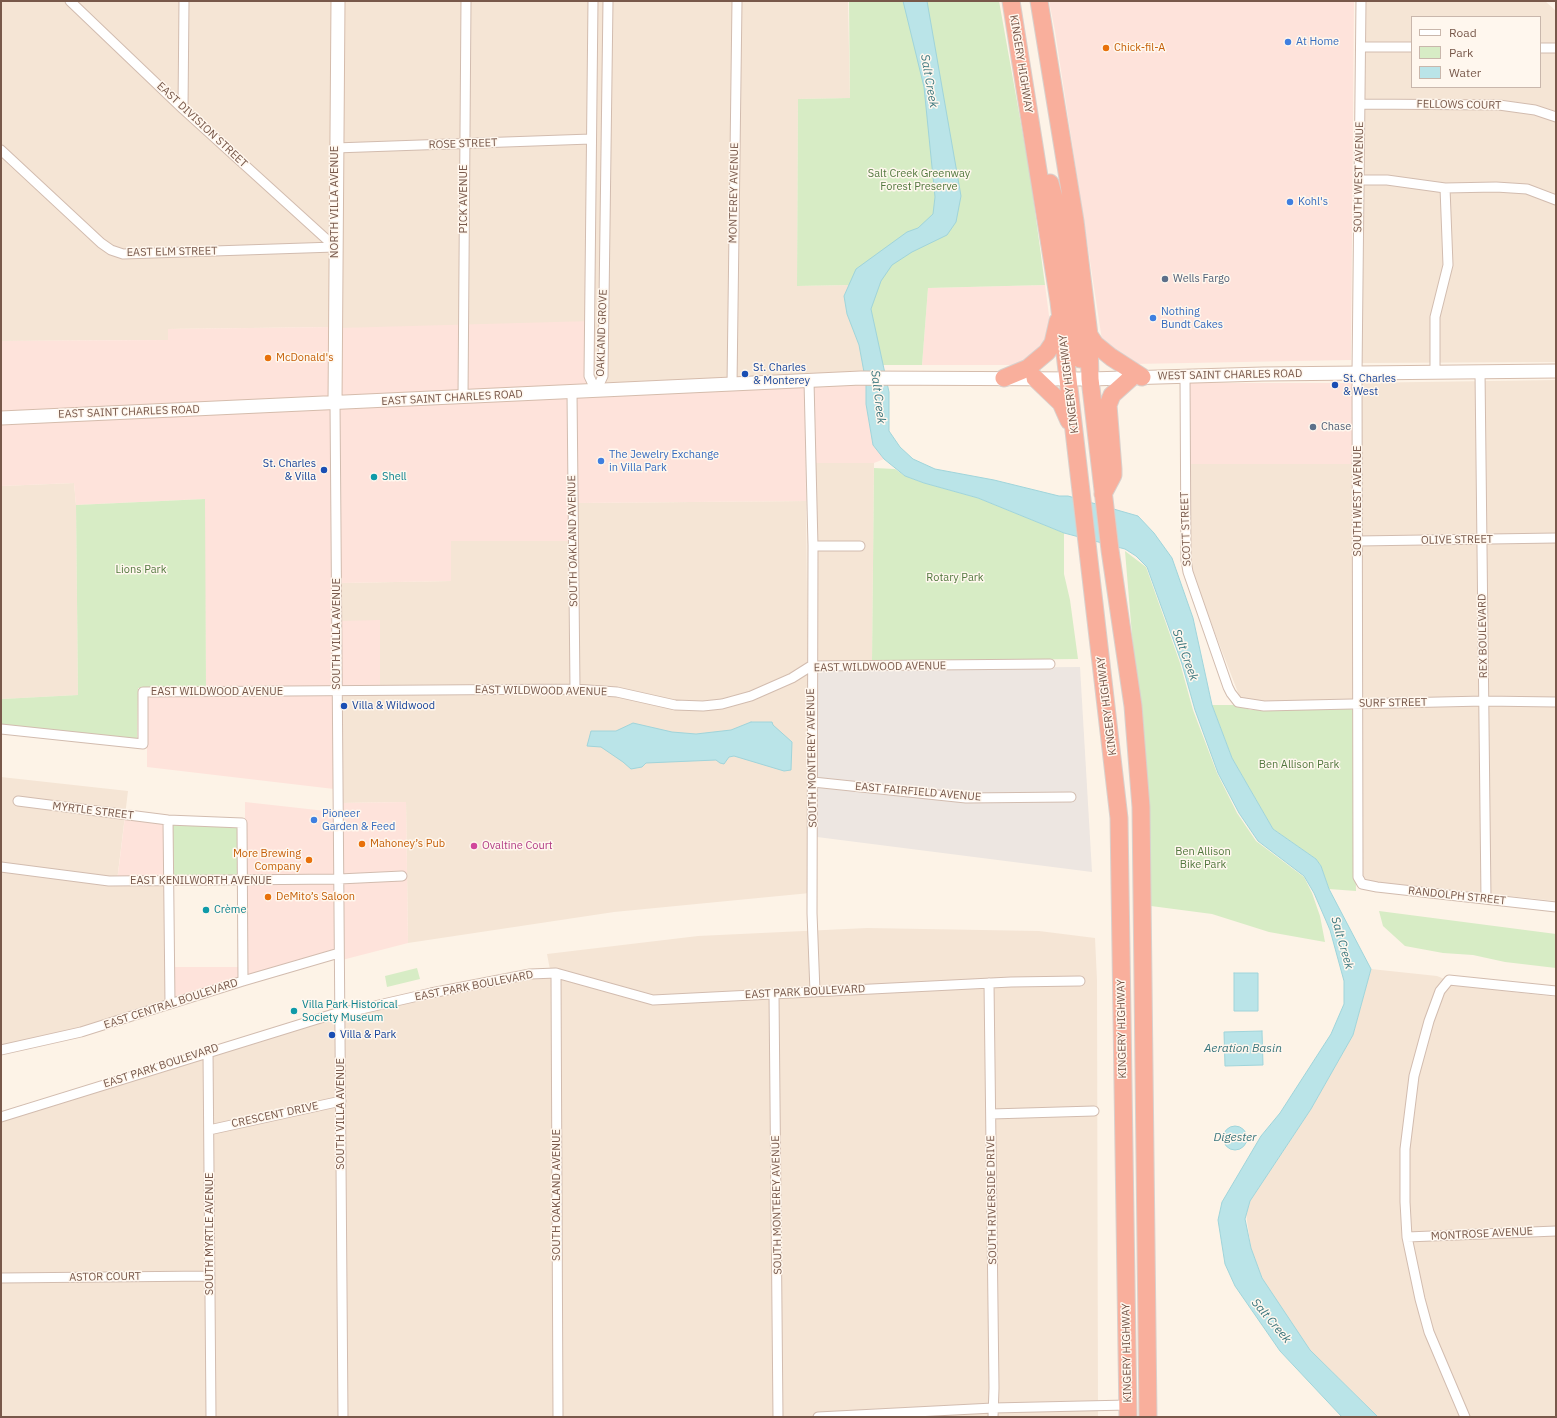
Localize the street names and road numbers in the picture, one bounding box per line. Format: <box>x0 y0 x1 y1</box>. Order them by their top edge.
street label: KINGERY HIGHWAY <box>1007 14 1035 114</box>
street label: EAST DIVISION STREET <box>154 80 250 170</box>
street label: FELLOWS COURT <box>1416 98 1502 112</box>
street label: SOUTH WEST AVENUE <box>1351 121 1367 233</box>
street label: ROSE STREET <box>428 136 498 152</box>
street label: MONTEREY AVENUE <box>727 142 741 244</box>
street label: NORTH VILLA AVENUE <box>328 146 342 258</box>
street label: PICK AVENUE <box>457 165 471 233</box>
street label: EAST ELM STREET <box>127 245 217 259</box>
street label: OAKLAND GROVE <box>594 289 610 377</box>
street label: KINGERY HIGHWAY <box>1056 334 1082 434</box>
street label: WEST SAINT CHARLES ROAD <box>1158 367 1302 383</box>
street label: EAST SAINT CHARLES ROAD <box>381 388 523 408</box>
street label: EAST SAINT CHARLES ROAD <box>58 403 200 421</box>
street label: SOUTH WEST AVENUE <box>1351 445 1365 557</box>
street label: SOUTH OAKLAND AVENUE <box>565 475 581 607</box>
street label: SCOTT STREET <box>1178 491 1194 567</box>
street label: OLIVE STREET <box>1421 533 1493 547</box>
street label: SOUTH VILLA AVENUE <box>330 578 344 690</box>
street label: REX BOULEVARD <box>1476 594 1490 678</box>
street label: KINGERY HIGHWAY <box>1094 656 1120 756</box>
street label: EAST WILDWOOD AVENUE <box>814 659 946 675</box>
street label: EAST WILDWOOD AVENUE <box>475 683 607 699</box>
street label: EAST WILDWOOD AVENUE <box>151 685 283 699</box>
street label: SOUTH MONTEREY AVENUE <box>804 688 820 828</box>
street label: SURF STREET <box>1359 696 1427 710</box>
street label: EAST FAIRFIELD AVENUE <box>854 780 982 804</box>
street label: MYRTLE STREET <box>52 799 134 823</box>
street label: EAST KENILWORTH AVENUE <box>130 874 272 888</box>
street label: RANDOLPH STREET <box>1407 884 1507 908</box>
street label: EAST PARK BOULEVARD <box>414 968 534 1004</box>
street label: EAST CENTRAL BOULEVARD <box>102 976 240 1032</box>
street label: KINGERY HIGHWAY <box>1115 979 1129 1079</box>
street label: EAST PARK BOULEVARD <box>745 982 865 1002</box>
street label: EAST PARK BOULEVARD <box>102 1041 220 1091</box>
street label: SOUTH VILLA AVENUE <box>334 1058 348 1170</box>
street label: CRESCENT DRIVE <box>230 1099 320 1131</box>
street label: SOUTH OAKLAND AVENUE <box>550 1129 564 1261</box>
street label: SOUTH MONTEREY AVENUE <box>769 1135 785 1275</box>
street label: SOUTH RIVERSIDE DRIVE <box>984 1135 1000 1265</box>
street label: SOUTH MYRTLE AVENUE <box>203 1173 217 1295</box>
street label: MONTROSE AVENUE <box>1431 1225 1533 1243</box>
street label: ASTOR COURT <box>69 1270 141 1284</box>
street label: KINGERY HIGHWAY <box>1120 1303 1134 1403</box>

